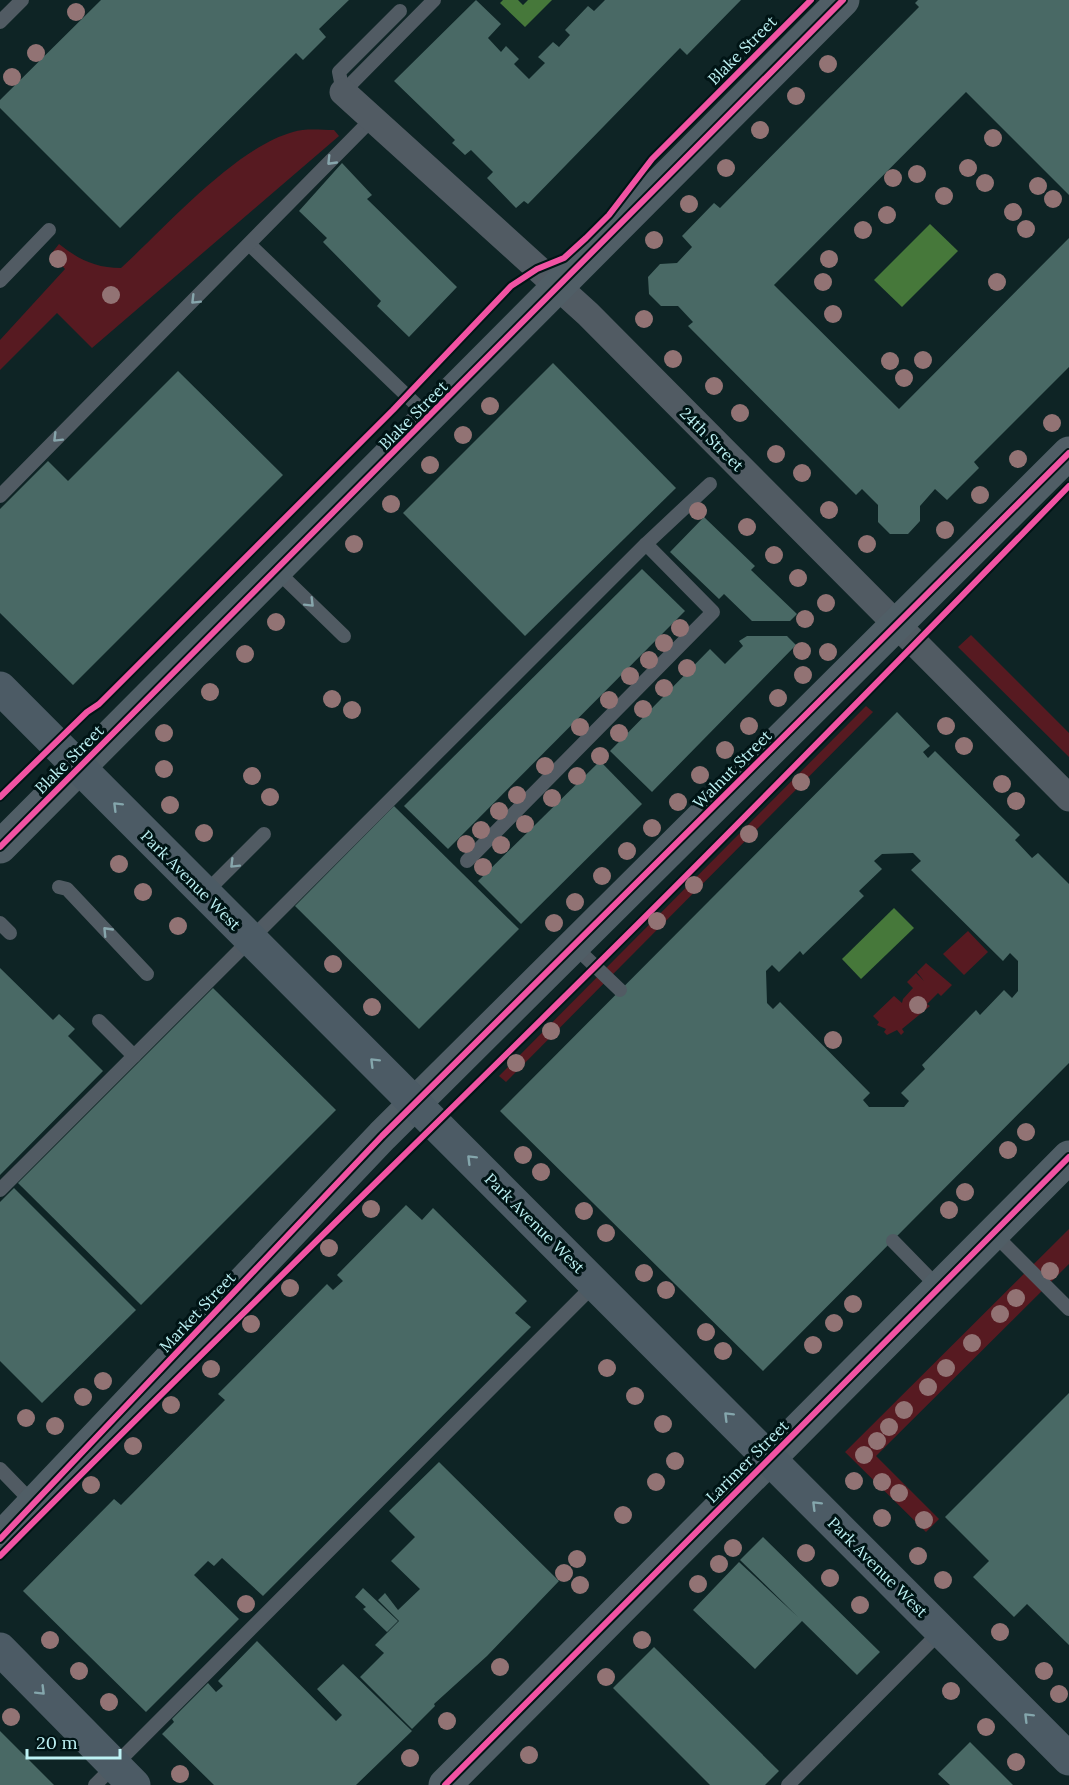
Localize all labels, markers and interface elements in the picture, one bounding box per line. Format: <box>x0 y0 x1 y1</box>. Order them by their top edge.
street label: Blake Street <box>703 11 781 89</box>
one-way arrow <box>328 153 339 164</box>
one-way arrow <box>191 292 202 303</box>
street label: Blake Street <box>374 376 452 454</box>
street label: 24th Street <box>676 403 749 476</box>
one-way arrow <box>54 431 65 442</box>
one-way arrow <box>303 596 314 607</box>
street label: Blake Street <box>30 720 108 798</box>
street label: Walnut Street <box>689 725 776 812</box>
one-way arrow <box>114 802 125 813</box>
street label: Park Avenue West <box>137 826 246 935</box>
one-way arrow <box>231 856 242 867</box>
one-way arrow <box>104 928 115 939</box>
one-way arrow <box>371 1059 382 1070</box>
one-way arrow <box>468 1156 479 1167</box>
street label: Park Avenue West <box>481 1169 590 1278</box>
street label: Market Street <box>155 1267 240 1356</box>
one-way arrow <box>724 1413 735 1423</box>
street label: Larimer Street <box>701 1415 793 1507</box>
one-way arrow <box>812 1501 822 1512</box>
street label: Park Avenue West <box>824 1513 933 1622</box>
one-way arrow <box>34 1683 45 1694</box>
one-way arrow <box>1024 1714 1035 1725</box>
scale bar <box>27 1722 120 1760</box>
text: 20 m <box>36 1731 78 1754</box>

